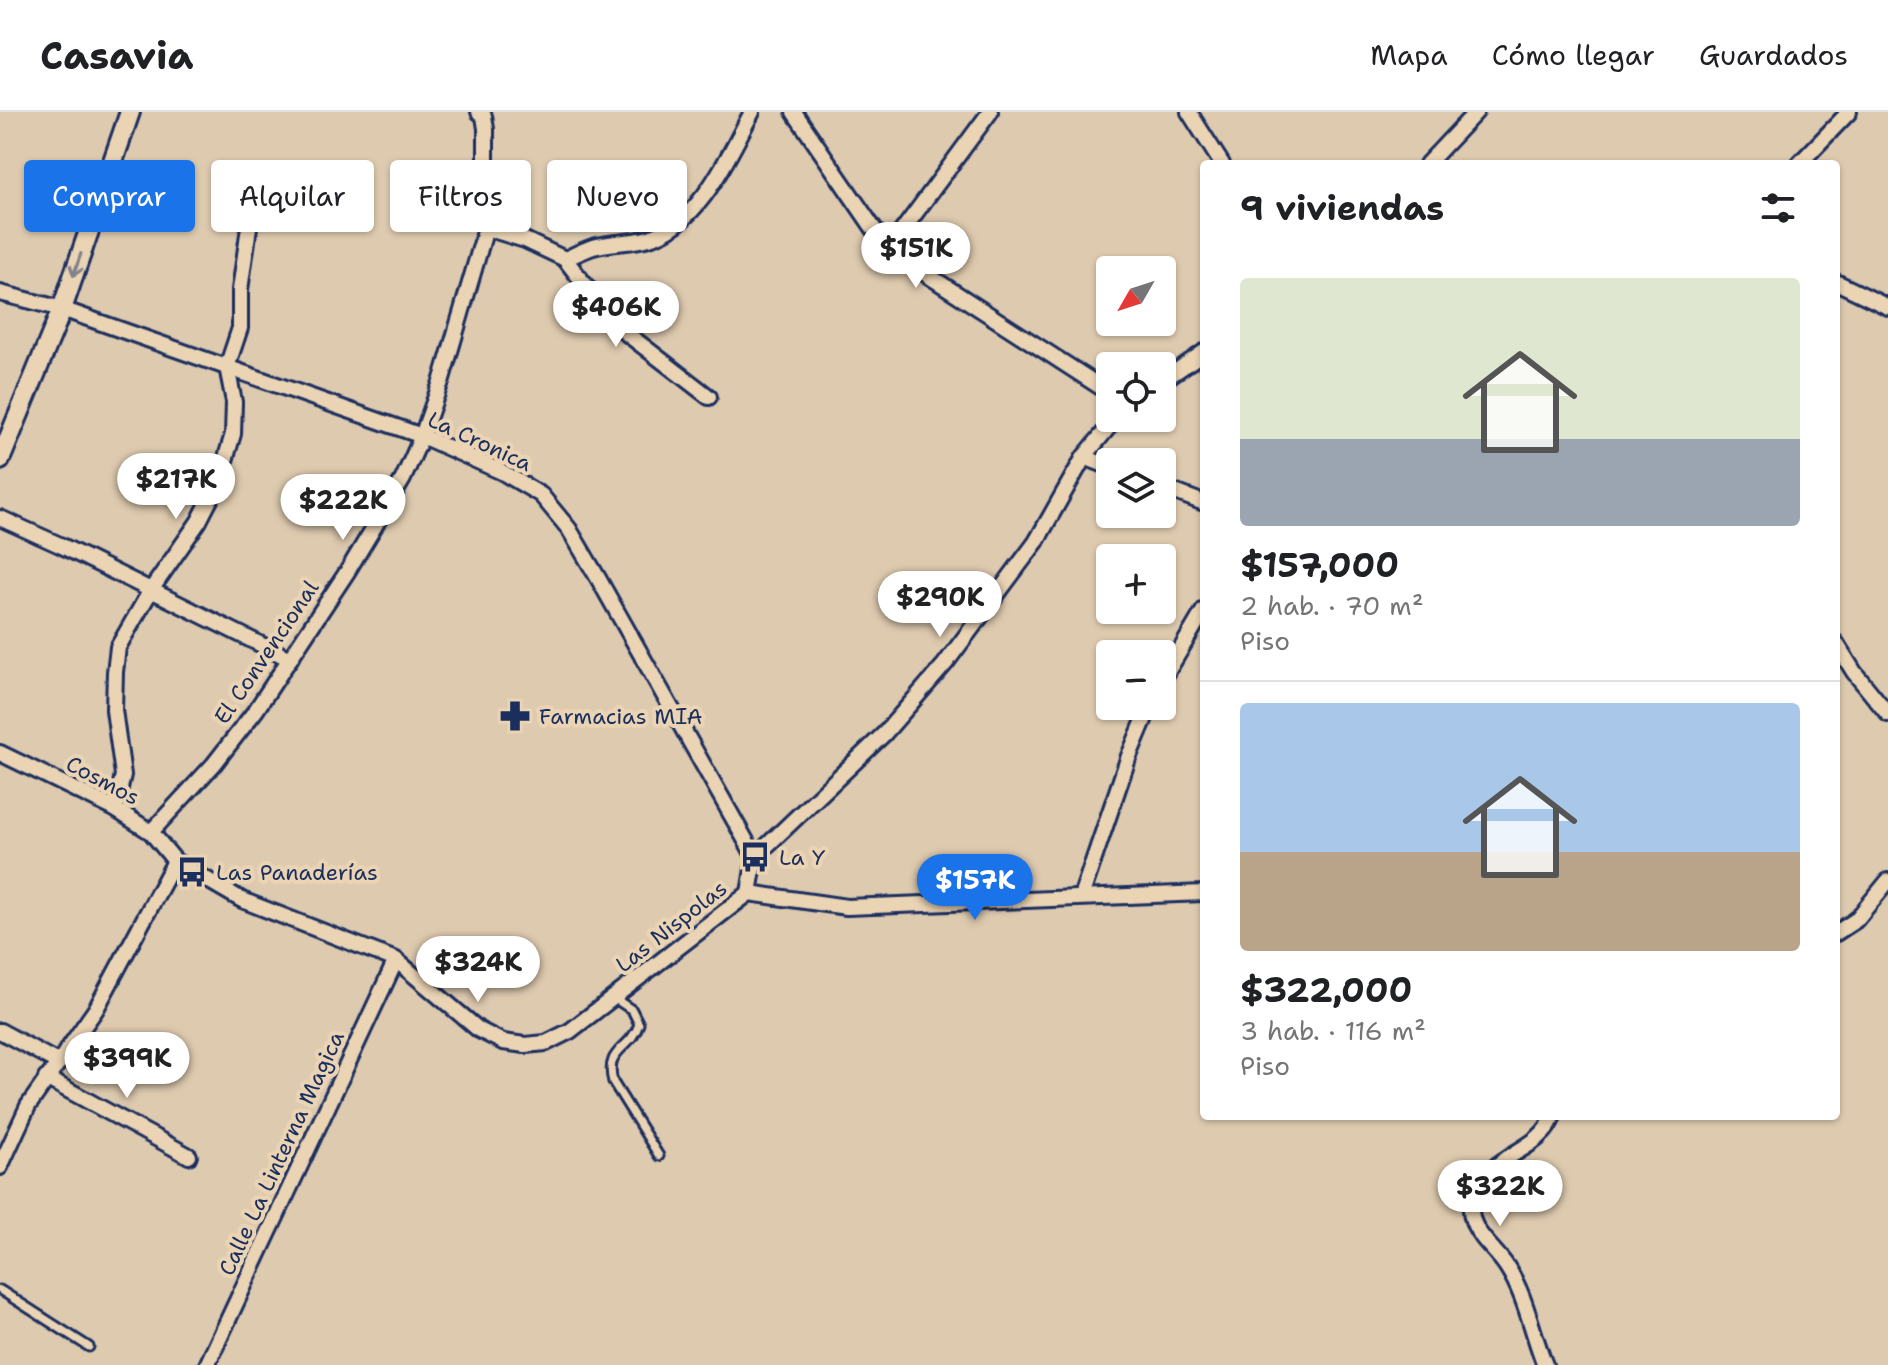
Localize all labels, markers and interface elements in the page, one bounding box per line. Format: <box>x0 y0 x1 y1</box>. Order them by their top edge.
text: Casavia <box>40 30 193 81</box>
text: Mapa <box>1370 36 1448 74</box>
text: Cómo llegar <box>1492 36 1655 74</box>
text: Guardados <box>1699 36 1848 74</box>
chip: Comprar <box>24 160 195 232</box>
chip: Alquilar <box>211 160 374 232</box>
chip: Filtros <box>390 160 531 232</box>
chip: Nuevo <box>547 160 687 232</box>
text: 9 viviendas <box>1240 185 1444 231</box>
icon: filters <box>1756 186 1800 230</box>
pin: $151K <box>860 222 972 290</box>
text: $151K <box>879 230 953 265</box>
one-way arrow <box>68 252 83 277</box>
north arrow <box>1096 256 1176 336</box>
map controls <box>1096 256 1176 720</box>
pin: $406K <box>560 281 672 349</box>
text: $406K <box>571 289 661 324</box>
icon: home <box>1448 330 1592 474</box>
button: locate <box>1096 352 1176 432</box>
street label: La Cronica <box>423 405 537 478</box>
button: layers <box>1096 448 1176 528</box>
pin: $217K <box>120 453 232 521</box>
text: $217K <box>135 461 217 496</box>
pin: $222K <box>287 474 399 542</box>
text: $222K <box>299 482 387 517</box>
text: $157,000 <box>1240 542 1399 588</box>
button: + <box>1096 544 1176 624</box>
pin: $290K <box>884 571 996 639</box>
street label: El Convencional <box>208 574 325 730</box>
text: $290K <box>896 579 984 614</box>
text: 2 hab. · 70 m² <box>1240 588 1424 623</box>
text: Piso <box>1240 623 1290 658</box>
button: − <box>1096 640 1176 720</box>
pharmacy icon: Farmacias MIA <box>498 699 532 733</box>
place label: Farmacias MIA <box>539 702 703 731</box>
street label: Cosmos <box>61 749 145 812</box>
icon: home <box>1448 755 1592 899</box>
bus stop icon: La Y <box>738 840 772 874</box>
place label: La Y <box>779 843 825 872</box>
pin: $157K <box>919 854 1031 922</box>
bus stop icon: Las Panaderías <box>175 855 209 889</box>
place label: Las Panaderías <box>216 858 378 887</box>
text: $157K <box>935 862 1015 897</box>
street label: Las Nispolas <box>610 874 733 979</box>
pin: $324K <box>422 936 534 1004</box>
text: $324K <box>434 944 522 979</box>
text: $322,000 <box>1240 967 1412 1013</box>
text: 3 hab. · 116 m² <box>1240 1013 1426 1048</box>
street label: Calle La Linterna Magica <box>212 1026 351 1280</box>
pin: $399K <box>71 1032 183 1100</box>
text: $399K <box>82 1040 172 1075</box>
text: Piso <box>1240 1048 1290 1083</box>
pin: $322K <box>1444 1160 1556 1228</box>
text: $322K <box>1456 1168 1544 1203</box>

